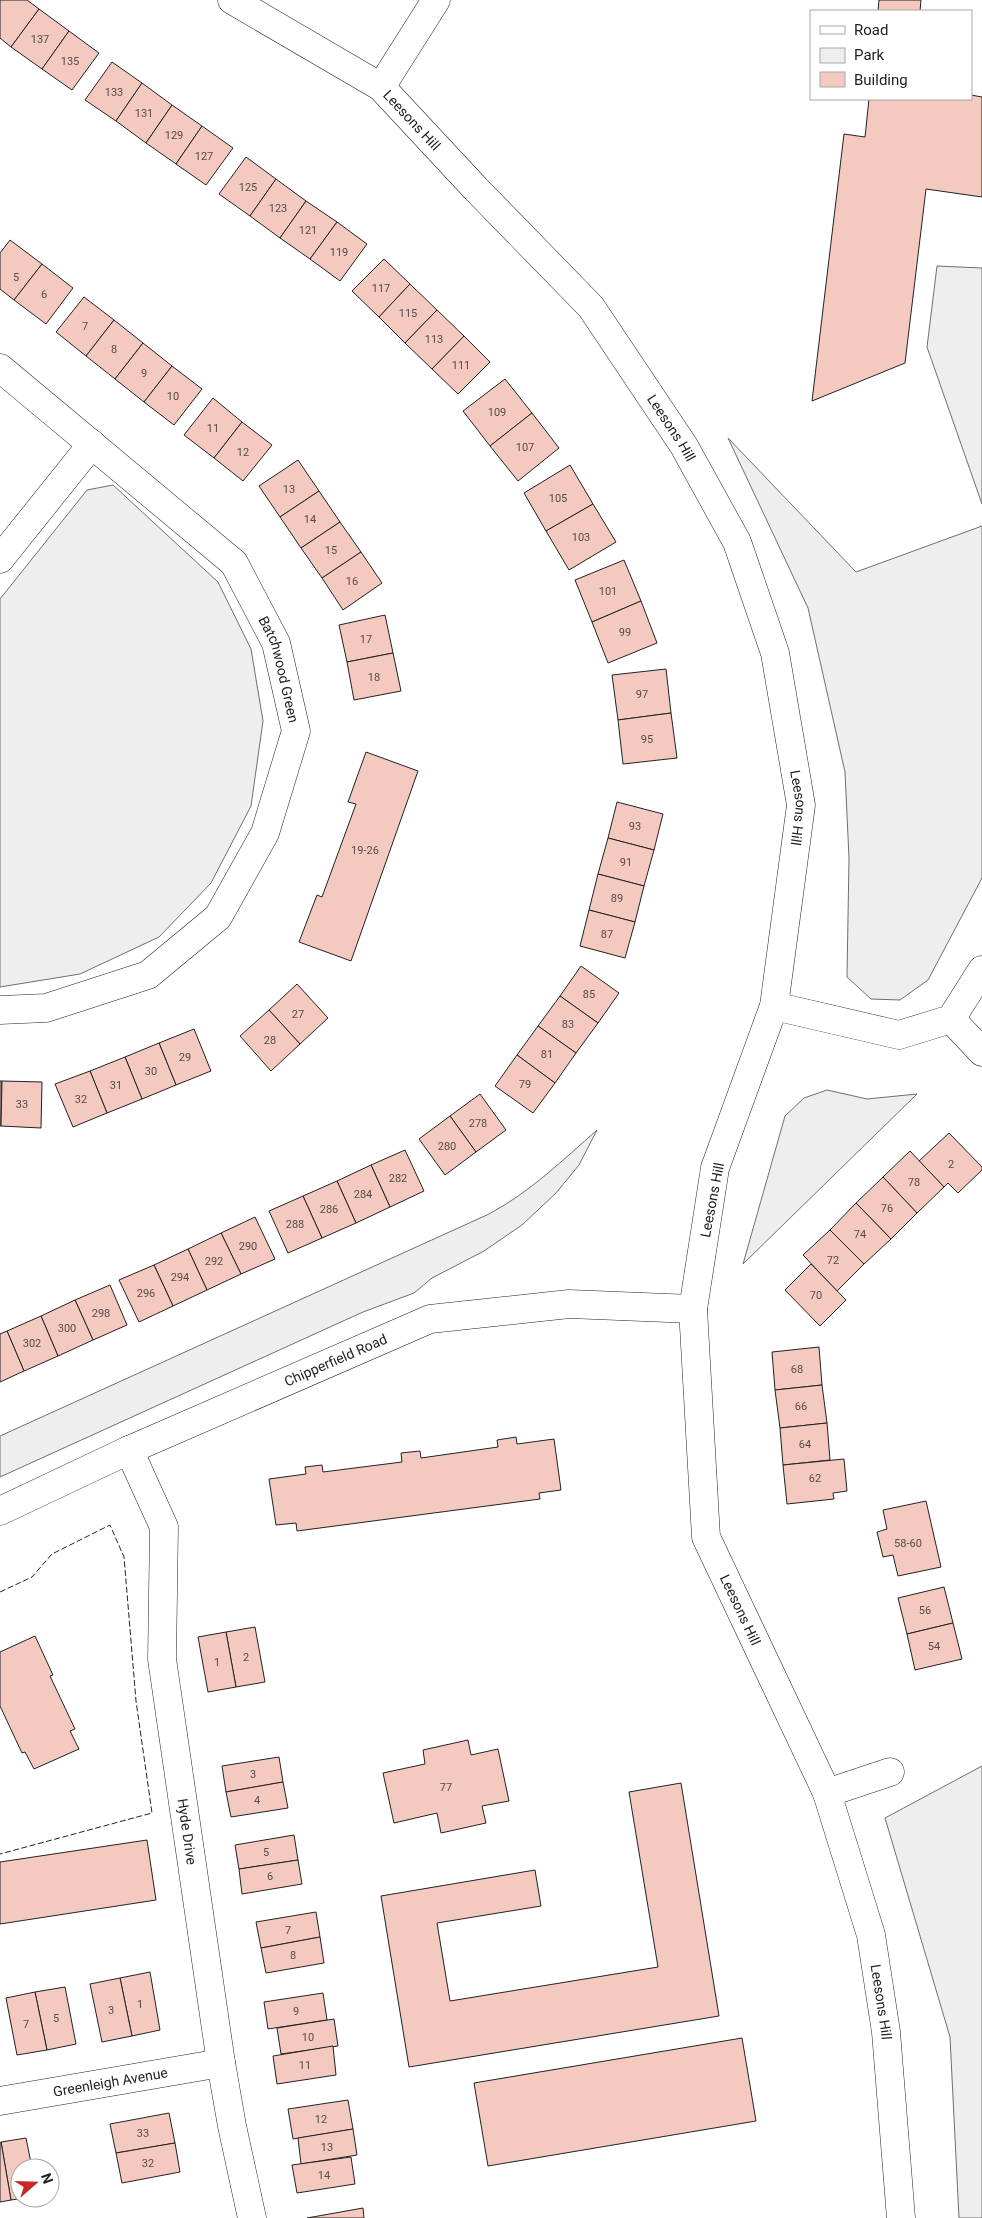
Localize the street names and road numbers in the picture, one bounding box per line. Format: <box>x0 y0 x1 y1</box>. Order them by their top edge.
street label: Leesons Hill <box>380 87 444 154</box>
street label: Leesons Hill <box>644 392 699 464</box>
street label: Batchwood Green <box>255 613 302 724</box>
street label: Leesons Hill <box>787 769 809 847</box>
street label: Leesons Hill <box>697 1161 727 1239</box>
street label: Chipperfield Road <box>282 1331 389 1389</box>
street label: Leesons Hill <box>717 1572 764 1648</box>
street label: Hyde Drive <box>174 1797 200 1866</box>
street label: Leesons Hill <box>868 1963 895 2040</box>
street label: Greenleigh Avenue <box>52 2064 169 2100</box>

